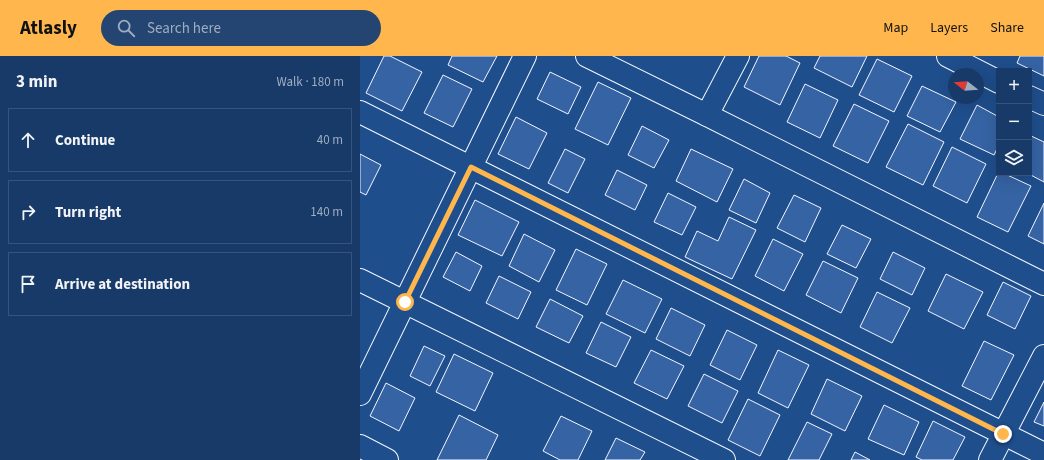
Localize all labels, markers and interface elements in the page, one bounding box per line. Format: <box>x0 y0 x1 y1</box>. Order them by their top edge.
search box <box>101 10 381 46</box>
text: Atlasly <box>20 15 77 42</box>
icon: search <box>115 17 137 39</box>
text: Search here <box>147 18 221 39</box>
text: Map <box>883 18 908 38</box>
text: Layers <box>930 18 968 38</box>
text: Share <box>990 18 1024 38</box>
north arrow <box>948 68 984 104</box>
map controls <box>996 68 1032 176</box>
button: + <box>996 68 1032 104</box>
text: 3 min <box>16 70 57 94</box>
text: Walk · 180 m <box>276 73 344 91</box>
button: − <box>996 104 1032 140</box>
icon: ahead <box>17 129 39 151</box>
text: Continue <box>55 130 115 151</box>
text: 40 m <box>317 131 343 149</box>
button: layers <box>996 140 1032 176</box>
icon: right <box>17 201 39 223</box>
text: Turn right <box>55 202 121 223</box>
text: 140 m <box>310 203 343 221</box>
icon: arrive <box>17 273 39 295</box>
text: Arrive at destination <box>55 274 190 295</box>
route start <box>396 293 414 311</box>
route end <box>994 425 1012 443</box>

